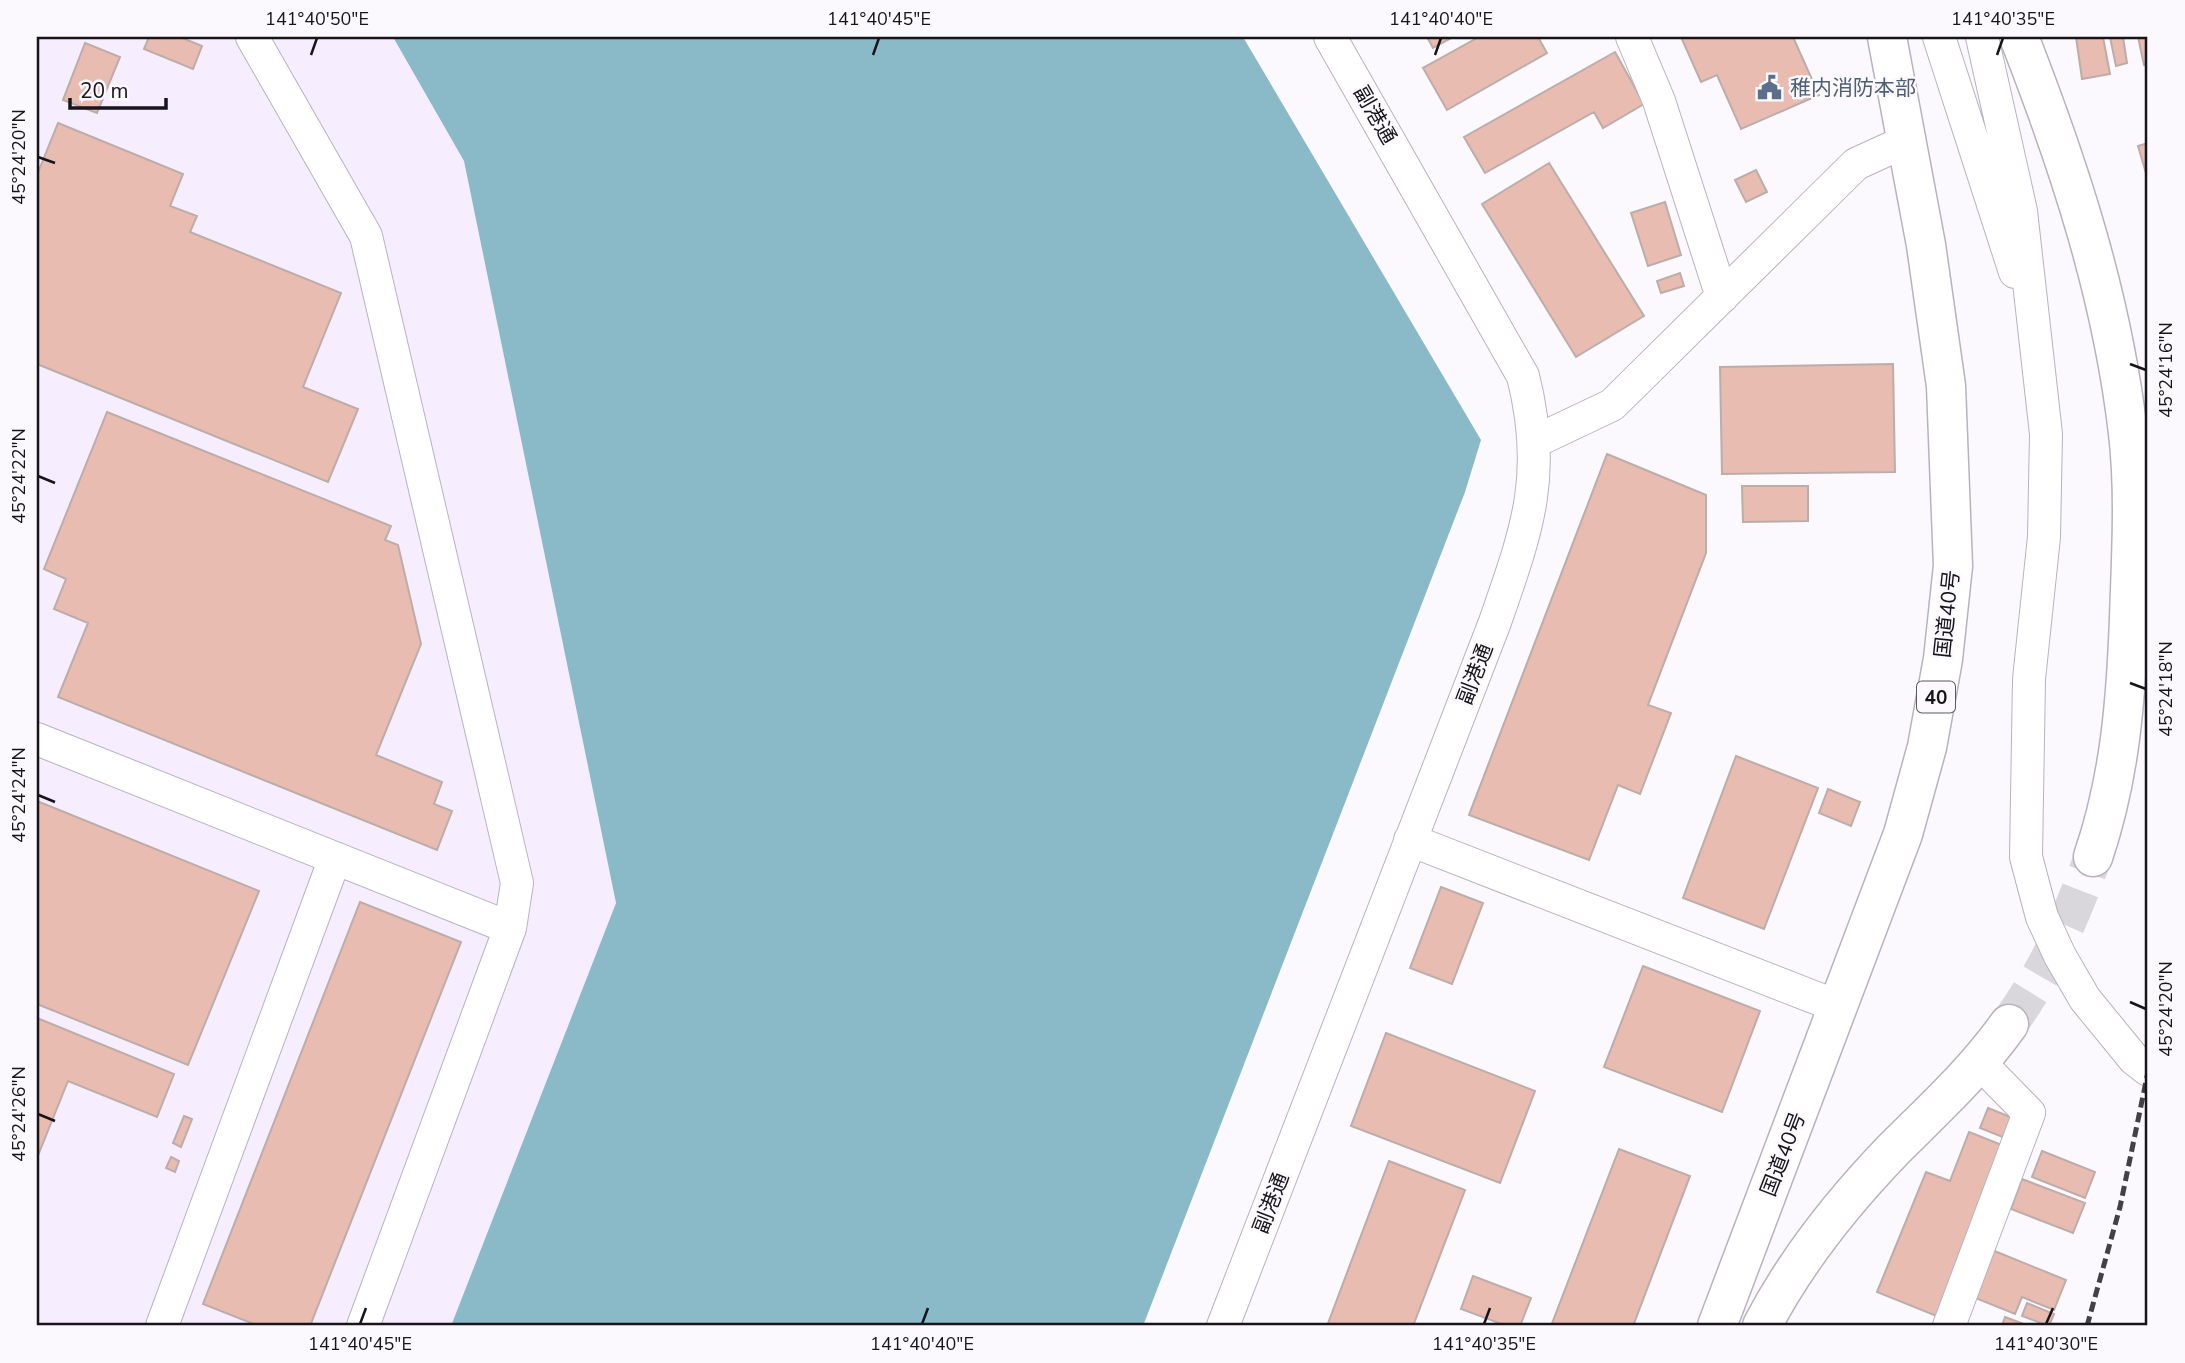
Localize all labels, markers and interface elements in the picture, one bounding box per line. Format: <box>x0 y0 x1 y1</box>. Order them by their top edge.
text: 141°40'50"E <box>265 7 369 31</box>
text: 141°40'45"E <box>827 7 931 31</box>
text: 141°40'40"E <box>1389 7 1493 31</box>
text: 141°40'35"E <box>1951 7 2055 31</box>
scale bar <box>70 66 166 110</box>
public building icon: 稚内消防本部 <box>1756 74 1784 102</box>
place label: 稚内消防本部 <box>1790 74 1916 102</box>
text: 20 m <box>80 77 129 105</box>
street label: 副港通 <box>1347 81 1403 149</box>
text: 45°24'20"N <box>7 109 31 205</box>
text: 45°24'16"N <box>2154 322 2178 418</box>
text: 45°24'22"N <box>7 428 31 524</box>
street label: 国道40号 <box>1928 569 1966 659</box>
street label: 副港通 <box>1451 640 1499 708</box>
text: 45°24'18"N <box>2154 641 2178 737</box>
road number: 40 <box>1917 682 1955 712</box>
text: 45°24'24"N <box>7 747 31 843</box>
text: 45°24'20"N <box>2154 961 2178 1057</box>
text: 45°24'26"N <box>7 1066 31 1162</box>
street label: 国道40号 <box>1754 1108 1812 1200</box>
street label: 副港通 <box>1247 1169 1295 1237</box>
text: 141°40'45"E <box>308 1332 412 1356</box>
text: 141°40'40"E <box>870 1332 974 1356</box>
text: 141°40'35"E <box>1432 1332 1536 1356</box>
text: 141°40'30"E <box>1994 1332 2098 1356</box>

